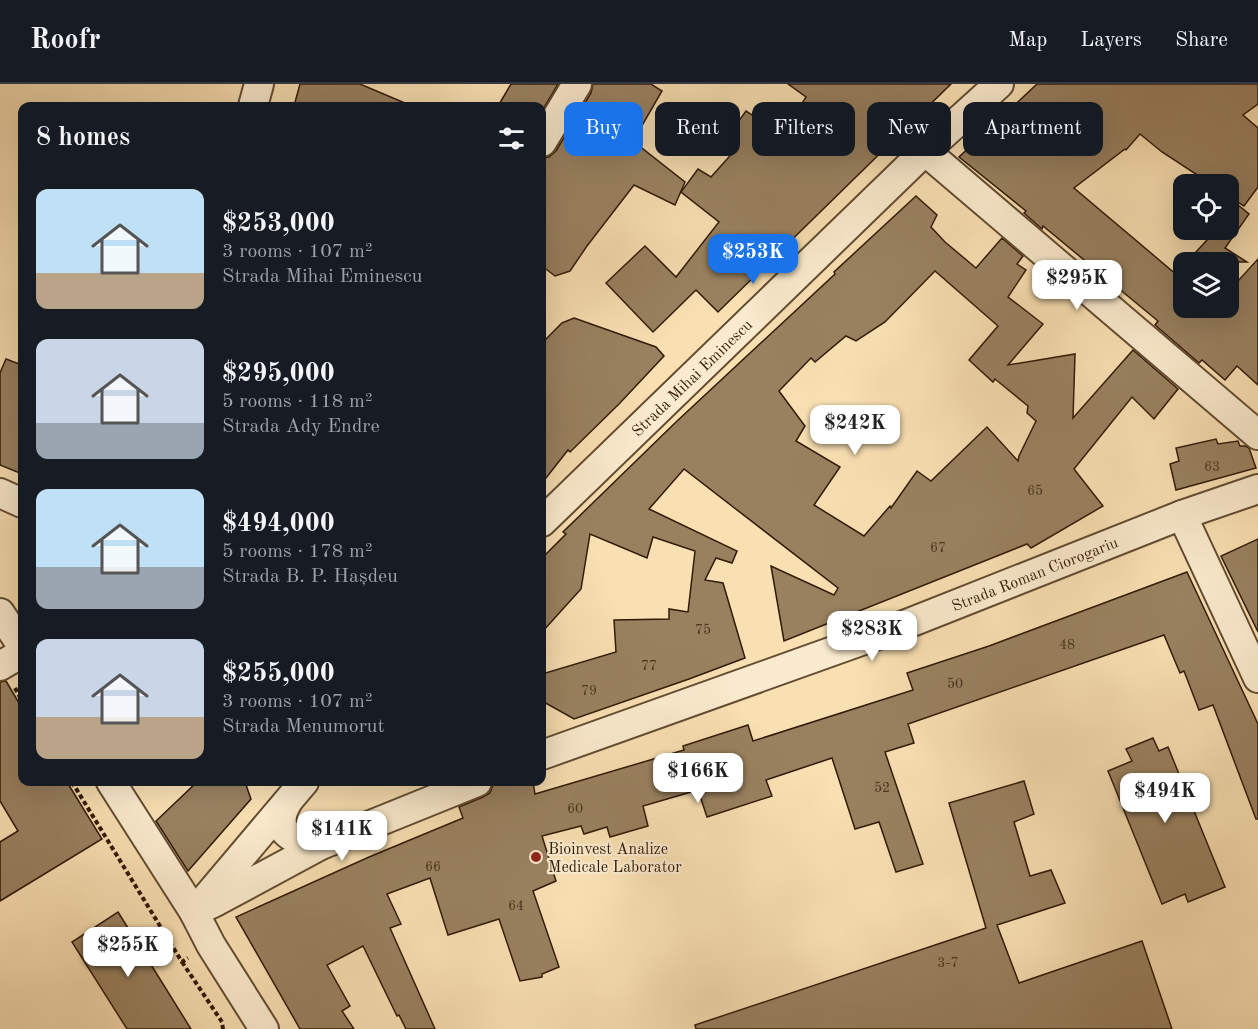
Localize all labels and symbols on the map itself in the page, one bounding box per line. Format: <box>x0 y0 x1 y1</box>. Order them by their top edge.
pin: $253K <box>711 234 795 285</box>
pin: $295K <box>1035 260 1119 311</box>
street label: Strada Mihai Eminescu <box>630 317 756 440</box>
pin: $242K <box>813 405 897 456</box>
house number: 63 <box>1204 460 1220 474</box>
house number: 65 <box>1027 484 1043 498</box>
street label: Strada Roman Ciorogariu <box>950 535 1121 615</box>
house number: 67 <box>930 541 946 555</box>
pin: $283K <box>830 611 914 662</box>
house number: 75 <box>695 623 711 637</box>
house number: 48 <box>1059 638 1075 652</box>
house number: 77 <box>641 659 657 673</box>
house number: 50 <box>947 677 963 691</box>
house number: 79 <box>581 684 597 698</box>
pin: $166K <box>656 753 740 804</box>
pin: $494K <box>1123 773 1207 824</box>
house number: 52 <box>874 781 890 795</box>
house number: 60 <box>567 802 583 816</box>
pin: $141K <box>300 811 384 862</box>
place label: Bioinvest Analize Medicale Laborator <box>548 842 682 876</box>
marker: Bioinvest Analize Medicale Laborator <box>529 850 543 864</box>
house number: 66 <box>425 860 441 874</box>
house number: 64 <box>508 899 524 913</box>
pin: $255K <box>86 927 170 978</box>
house number: 3-7 <box>937 956 959 970</box>

